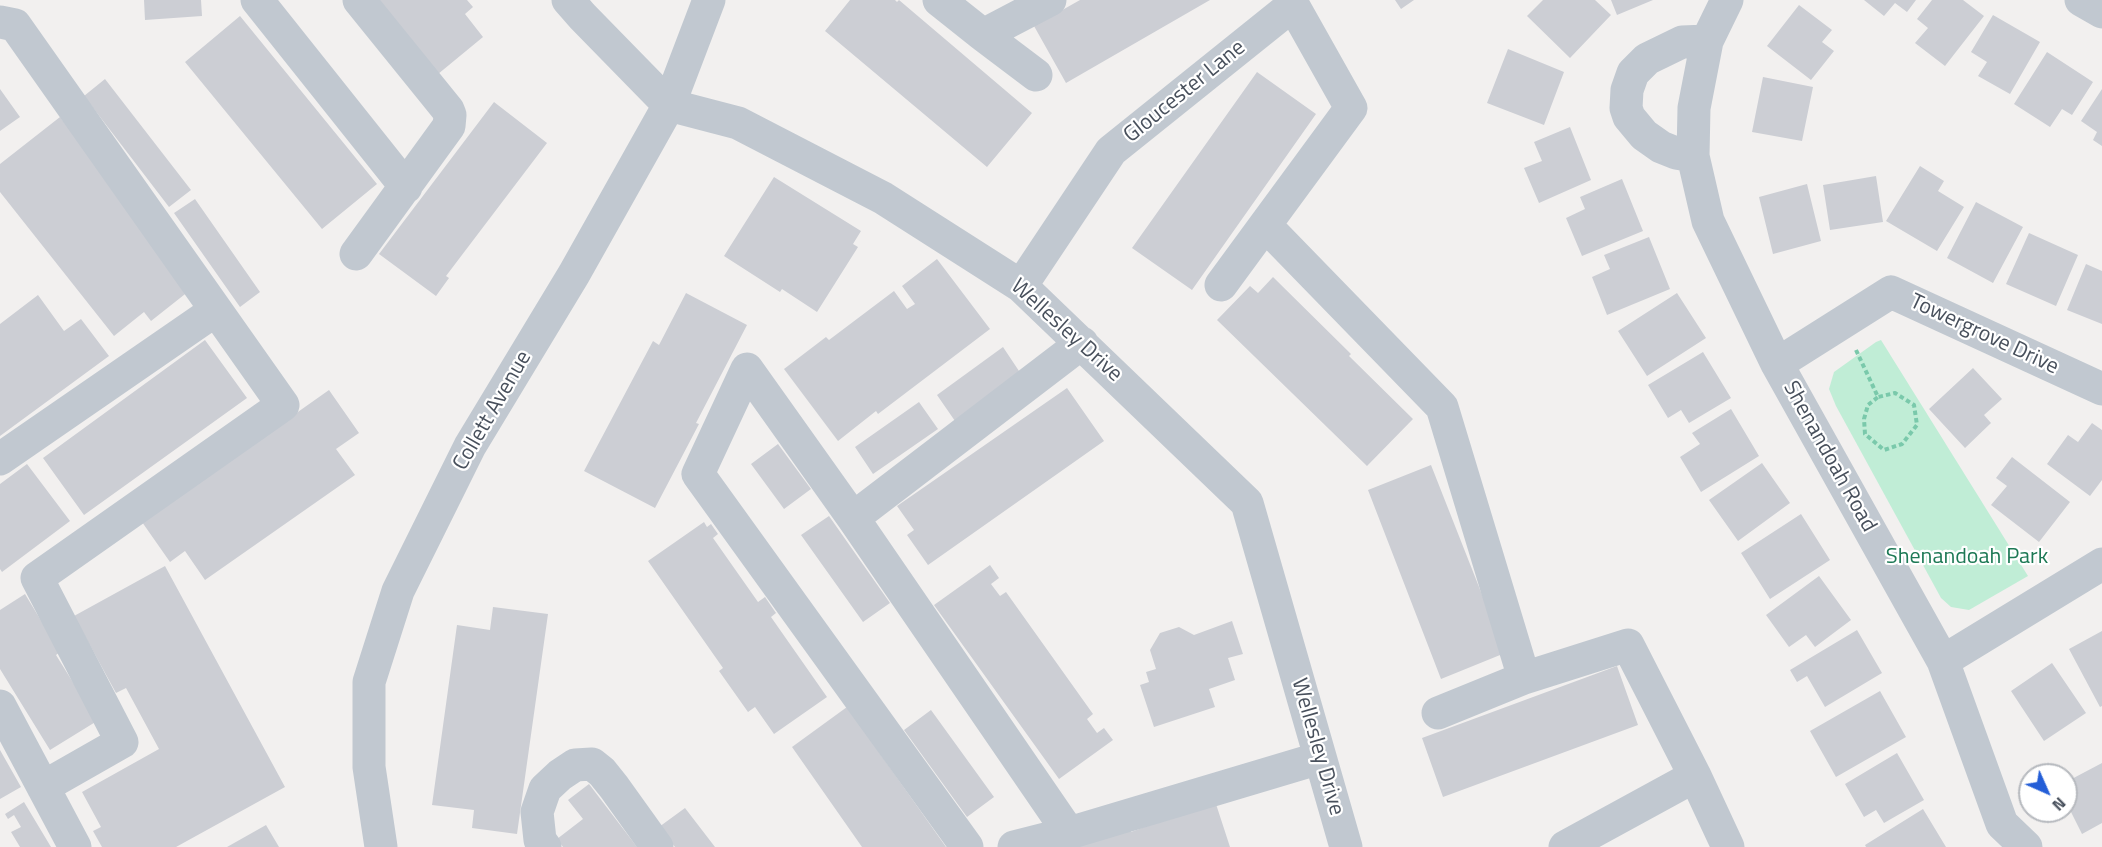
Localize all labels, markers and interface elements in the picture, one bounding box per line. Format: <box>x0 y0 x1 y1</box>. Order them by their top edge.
street label: Gloucester Lane <box>1119 35 1251 149</box>
street label: Wellesley Drive <box>1005 274 1127 388</box>
street label: Towergrove Drive <box>1906 289 2062 381</box>
street label: Collett Avenue <box>448 347 538 475</box>
street label: Shenandoah Road <box>1777 377 1881 537</box>
park label: Shenandoah Park <box>1886 545 2048 571</box>
street label: Wellesley Drive <box>1285 675 1349 819</box>
north arrow <box>2018 763 2078 823</box>
text: N <box>2047 792 2072 817</box>

